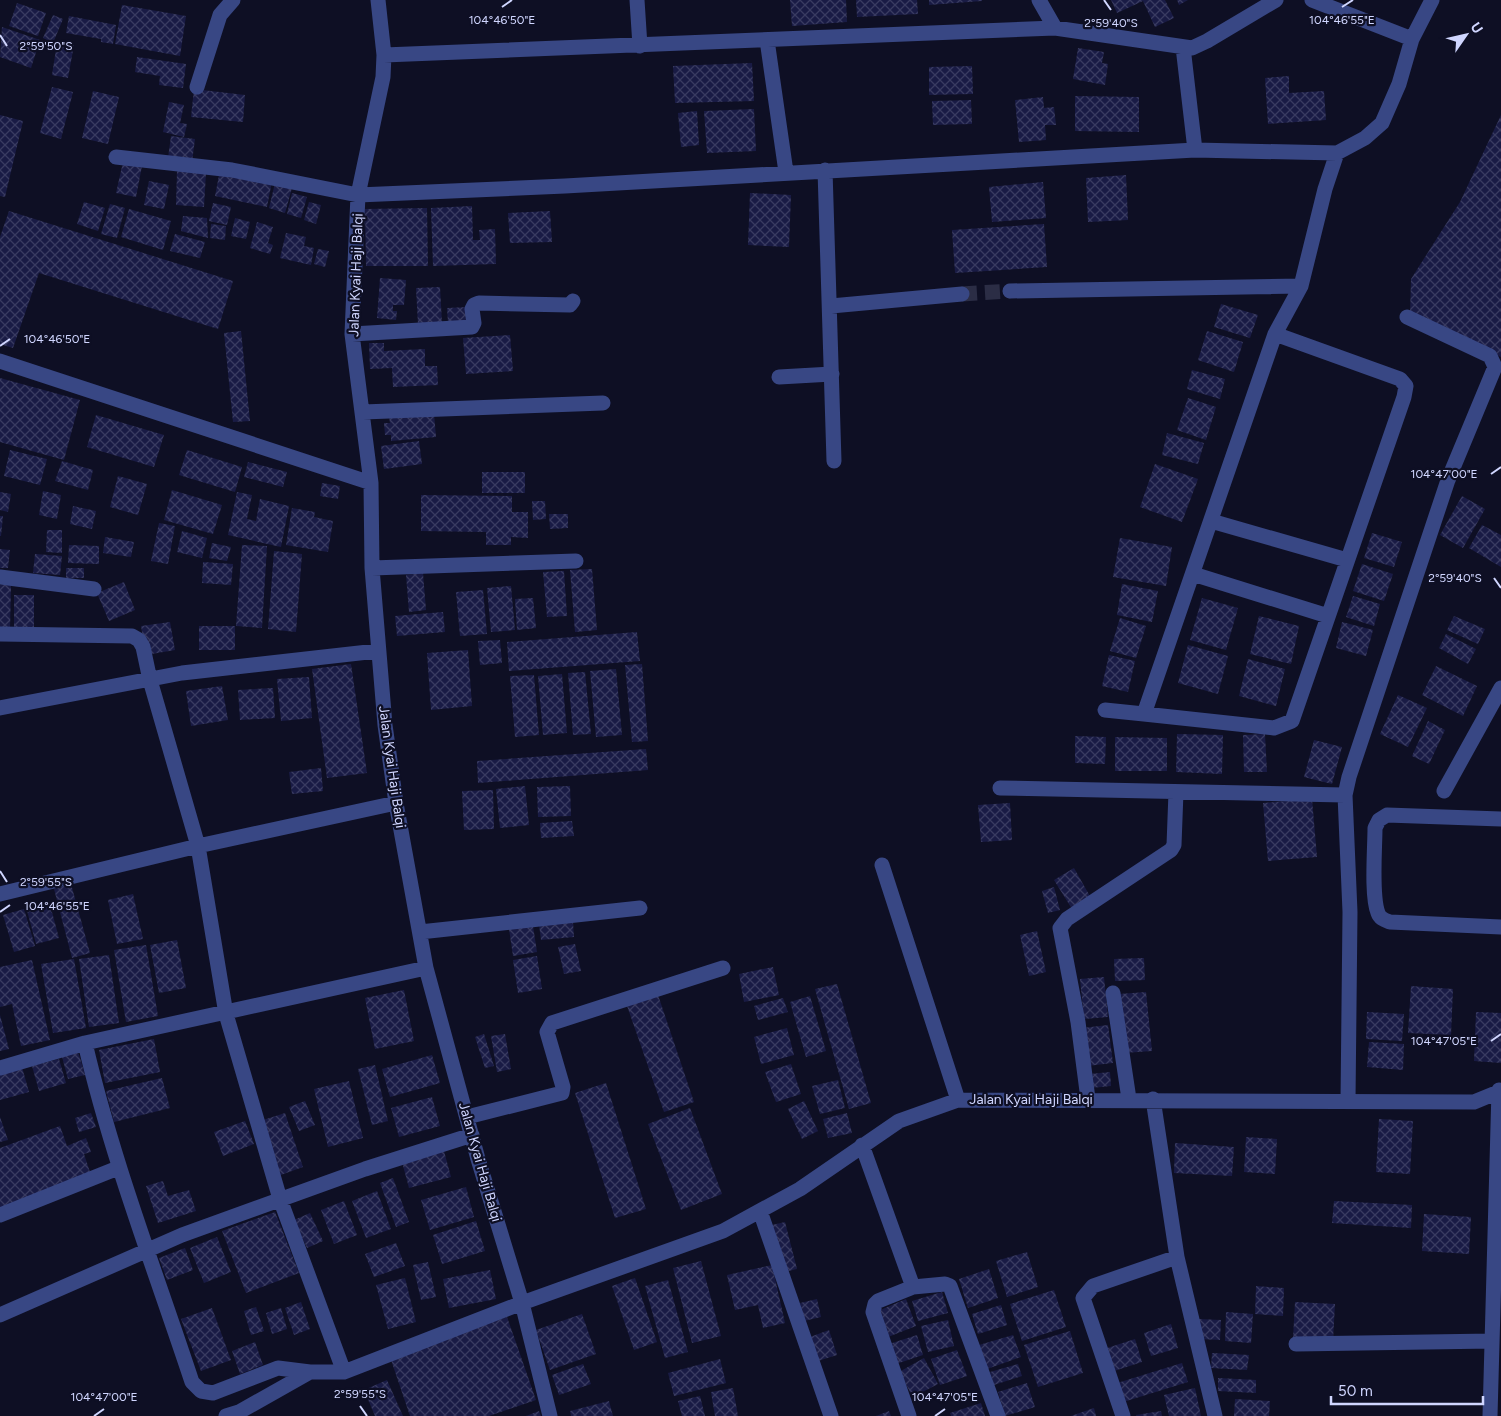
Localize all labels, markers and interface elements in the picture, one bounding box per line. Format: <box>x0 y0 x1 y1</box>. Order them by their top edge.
north arrow <box>1441 10 1491 60</box>
text: 104°46'50"E <box>469 13 535 27</box>
text: 104°46'55"E <box>1309 13 1375 27</box>
text: 2°59'40"S <box>1084 16 1138 30</box>
text: U <box>1467 19 1486 37</box>
text: 2°59'50"S <box>19 39 73 53</box>
street label: Jalan Kyai Haji Balqi <box>345 213 367 337</box>
text: 104°46'50"E <box>24 332 90 346</box>
text: 104°47'00"E <box>1410 467 1478 481</box>
text: 2°59'40"S <box>1428 571 1482 585</box>
street label: Jalan Kyai Haji Balqi <box>375 705 409 829</box>
text: 2°59'55"S <box>20 875 72 889</box>
text: 104°46'55"E <box>24 899 90 913</box>
text: 104°47'05"E <box>1411 1034 1477 1048</box>
street label: Jalan Kyai Haji Balqi <box>969 1091 1093 1108</box>
street label: Jalan Kyai Haji Balqi <box>455 1100 505 1224</box>
scale bar <box>1331 1374 1484 1406</box>
text: 50 m <box>1338 1382 1373 1400</box>
text: 2°59'55"S <box>334 1387 386 1401</box>
text: 104°47'00"E <box>70 1390 138 1404</box>
text: 104°47'05"E <box>912 1390 978 1404</box>

